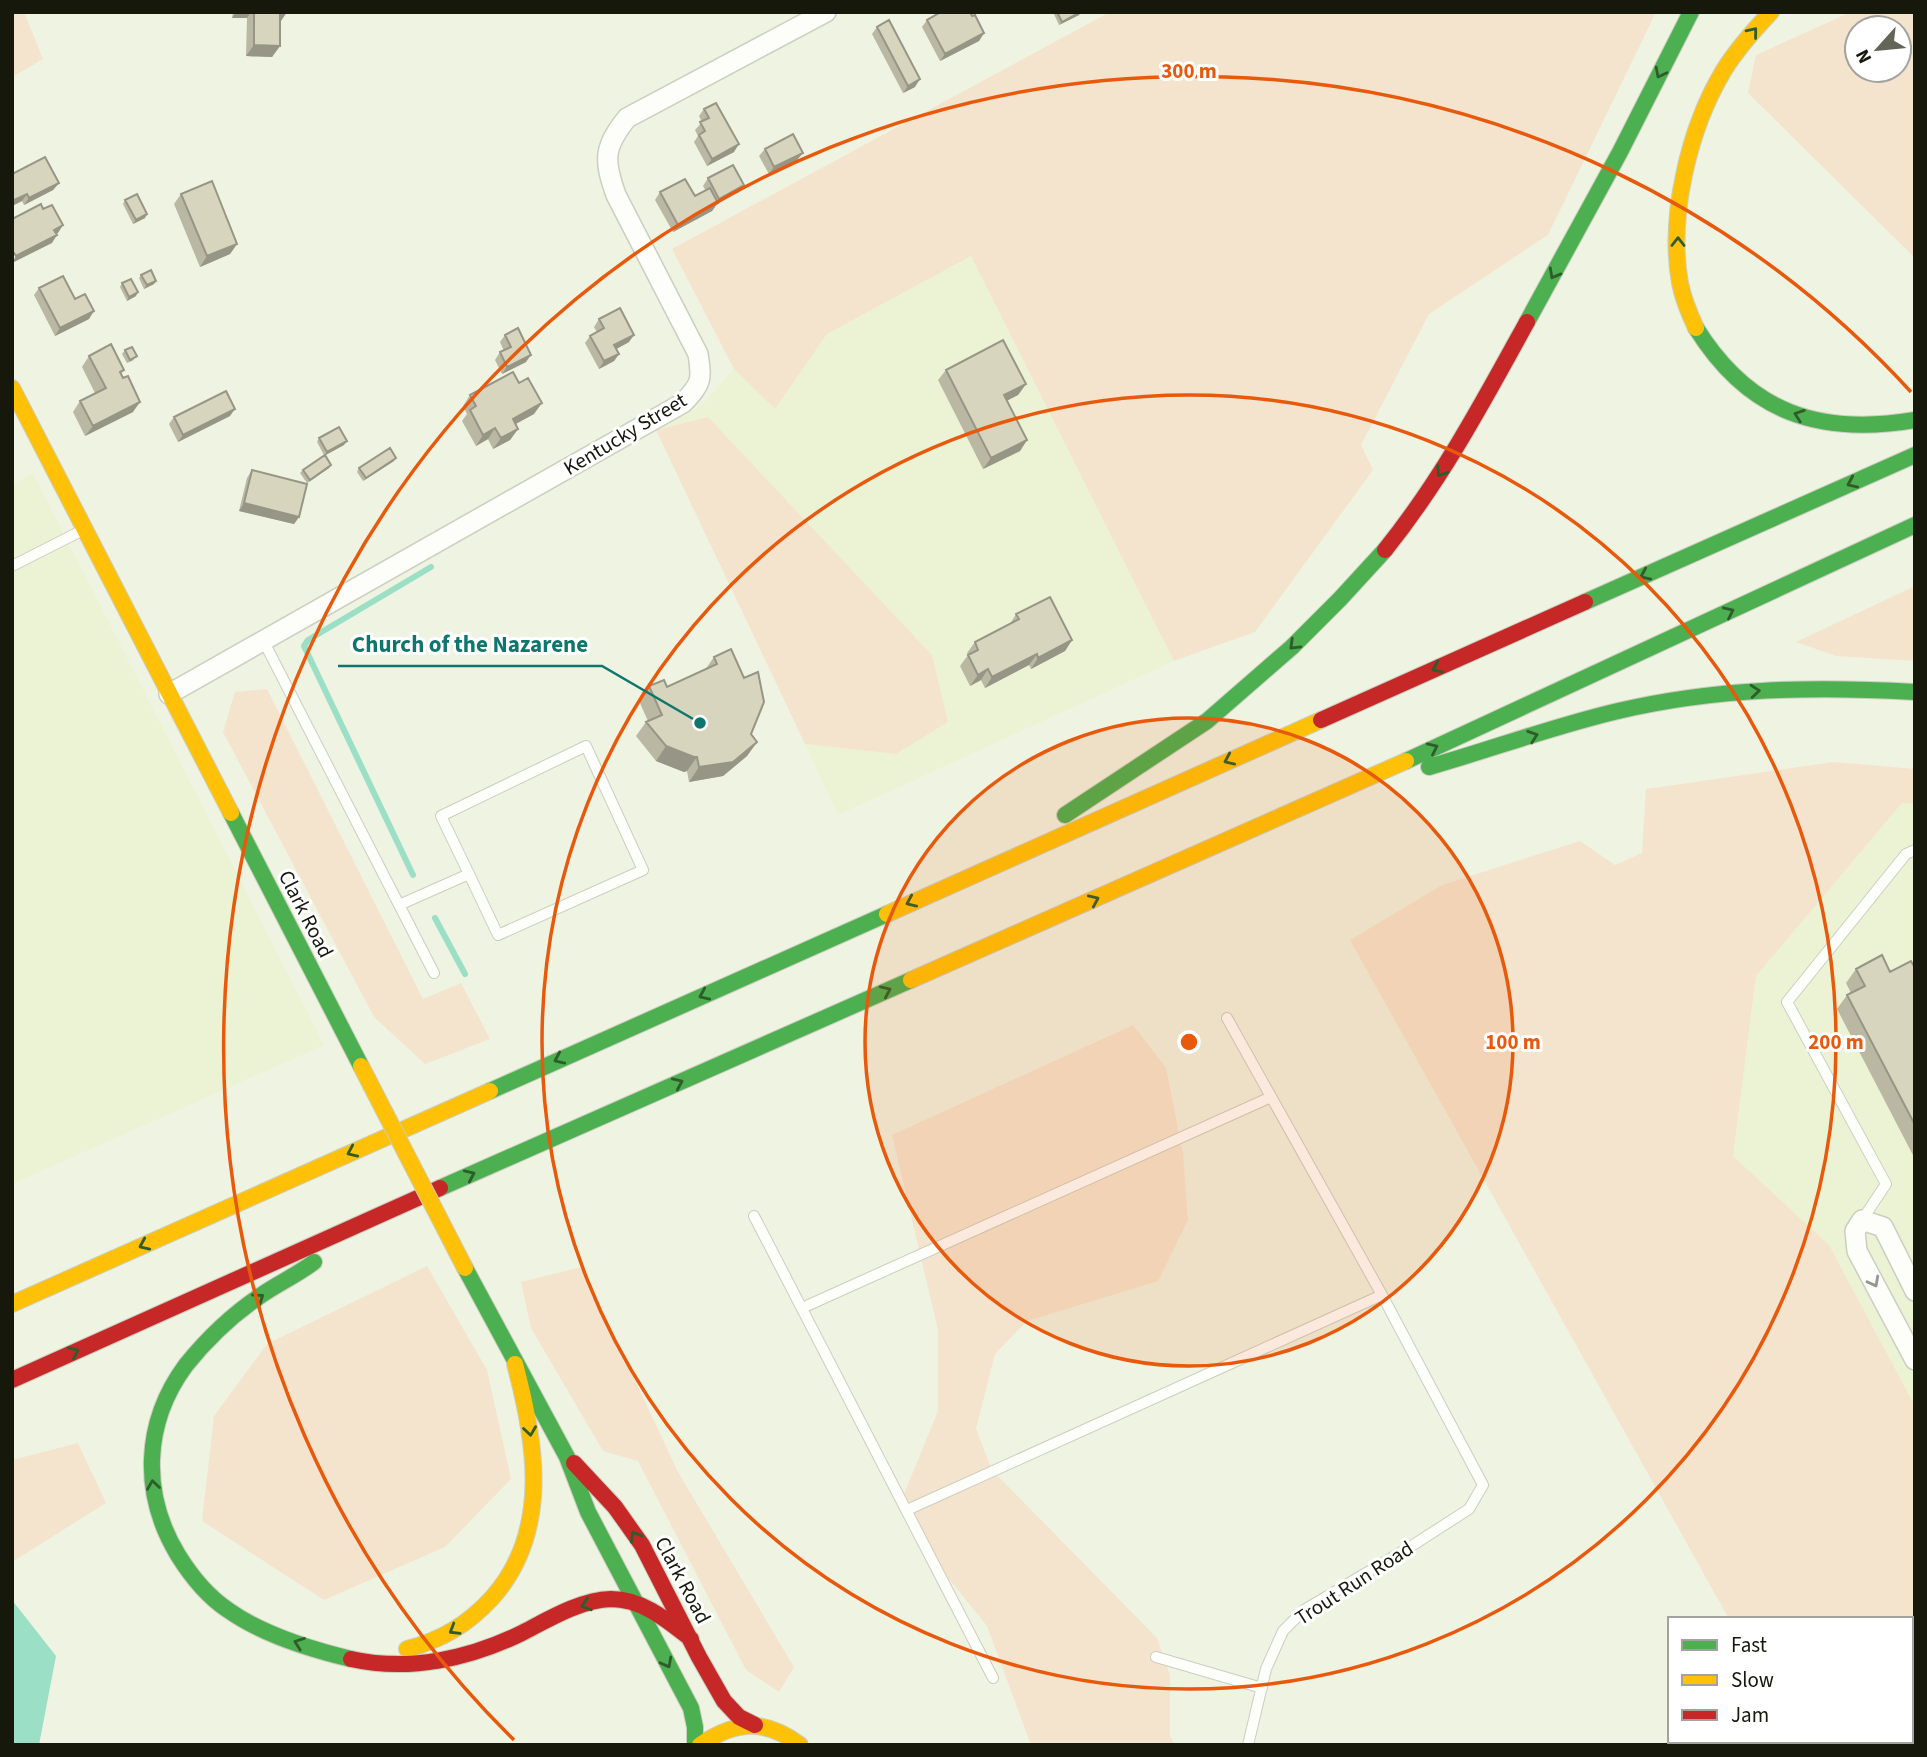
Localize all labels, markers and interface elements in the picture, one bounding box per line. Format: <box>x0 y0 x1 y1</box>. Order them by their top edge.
north arrow <box>1843 14 1913 84</box>
one-way arrow <box>1744 28 1757 40</box>
text: N <box>1849 44 1879 68</box>
text: 300 m <box>1161 56 1217 86</box>
one-way arrow <box>1655 66 1669 78</box>
one-way arrow <box>1670 236 1686 247</box>
one-way arrow <box>1548 267 1562 279</box>
street label: Kentucky Street <box>558 385 692 483</box>
one-way arrow <box>1793 409 1805 423</box>
one-way arrow <box>1437 464 1450 477</box>
one-way arrow <box>1847 475 1860 489</box>
one-way arrow <box>1639 567 1652 581</box>
one-way arrow <box>1721 606 1734 620</box>
callout: Church of the Nazarene <box>338 622 602 666</box>
text: Church of the Nazarene <box>352 628 588 661</box>
one-way arrow <box>1289 636 1302 649</box>
one-way arrow <box>1432 660 1444 674</box>
one-way arrow <box>1750 684 1761 699</box>
one-way arrow <box>1526 730 1538 744</box>
one-way arrow <box>1426 743 1438 757</box>
one-way arrow <box>1224 752 1236 766</box>
street label: Clark Road <box>271 865 341 963</box>
one-way arrow <box>906 894 918 908</box>
one-way arrow <box>1087 894 1099 908</box>
one-way arrow <box>879 985 891 999</box>
one-way arrow <box>698 987 711 1001</box>
text: 100 m <box>1485 1027 1541 1057</box>
text: 200 m <box>1808 1027 1864 1057</box>
centre of rings <box>1177 1030 1201 1054</box>
one-way arrow <box>554 1051 567 1065</box>
one-way arrow <box>671 1077 683 1091</box>
one-way arrow <box>346 1144 359 1158</box>
one-way arrow <box>462 1169 475 1183</box>
one-way arrow <box>139 1237 151 1251</box>
one-way arrow <box>1866 1275 1879 1287</box>
one-way arrow <box>251 1294 264 1306</box>
one-way arrow <box>67 1346 80 1360</box>
one-way arrow <box>522 1425 537 1437</box>
one-way arrow <box>146 1479 161 1491</box>
one-way arrow <box>630 1530 643 1543</box>
street label: Clark Road <box>647 1531 719 1629</box>
street label: Trout Run Road <box>1289 1533 1419 1633</box>
one-way arrow <box>580 1597 592 1611</box>
legend <box>1668 1617 1913 1743</box>
one-way arrow <box>449 1622 462 1635</box>
text: Fast <box>1731 1630 1767 1660</box>
one-way arrow <box>293 1637 305 1651</box>
one-way arrow <box>659 1656 672 1669</box>
text: Slow <box>1731 1665 1774 1695</box>
text: Jam <box>1731 1700 1769 1730</box>

